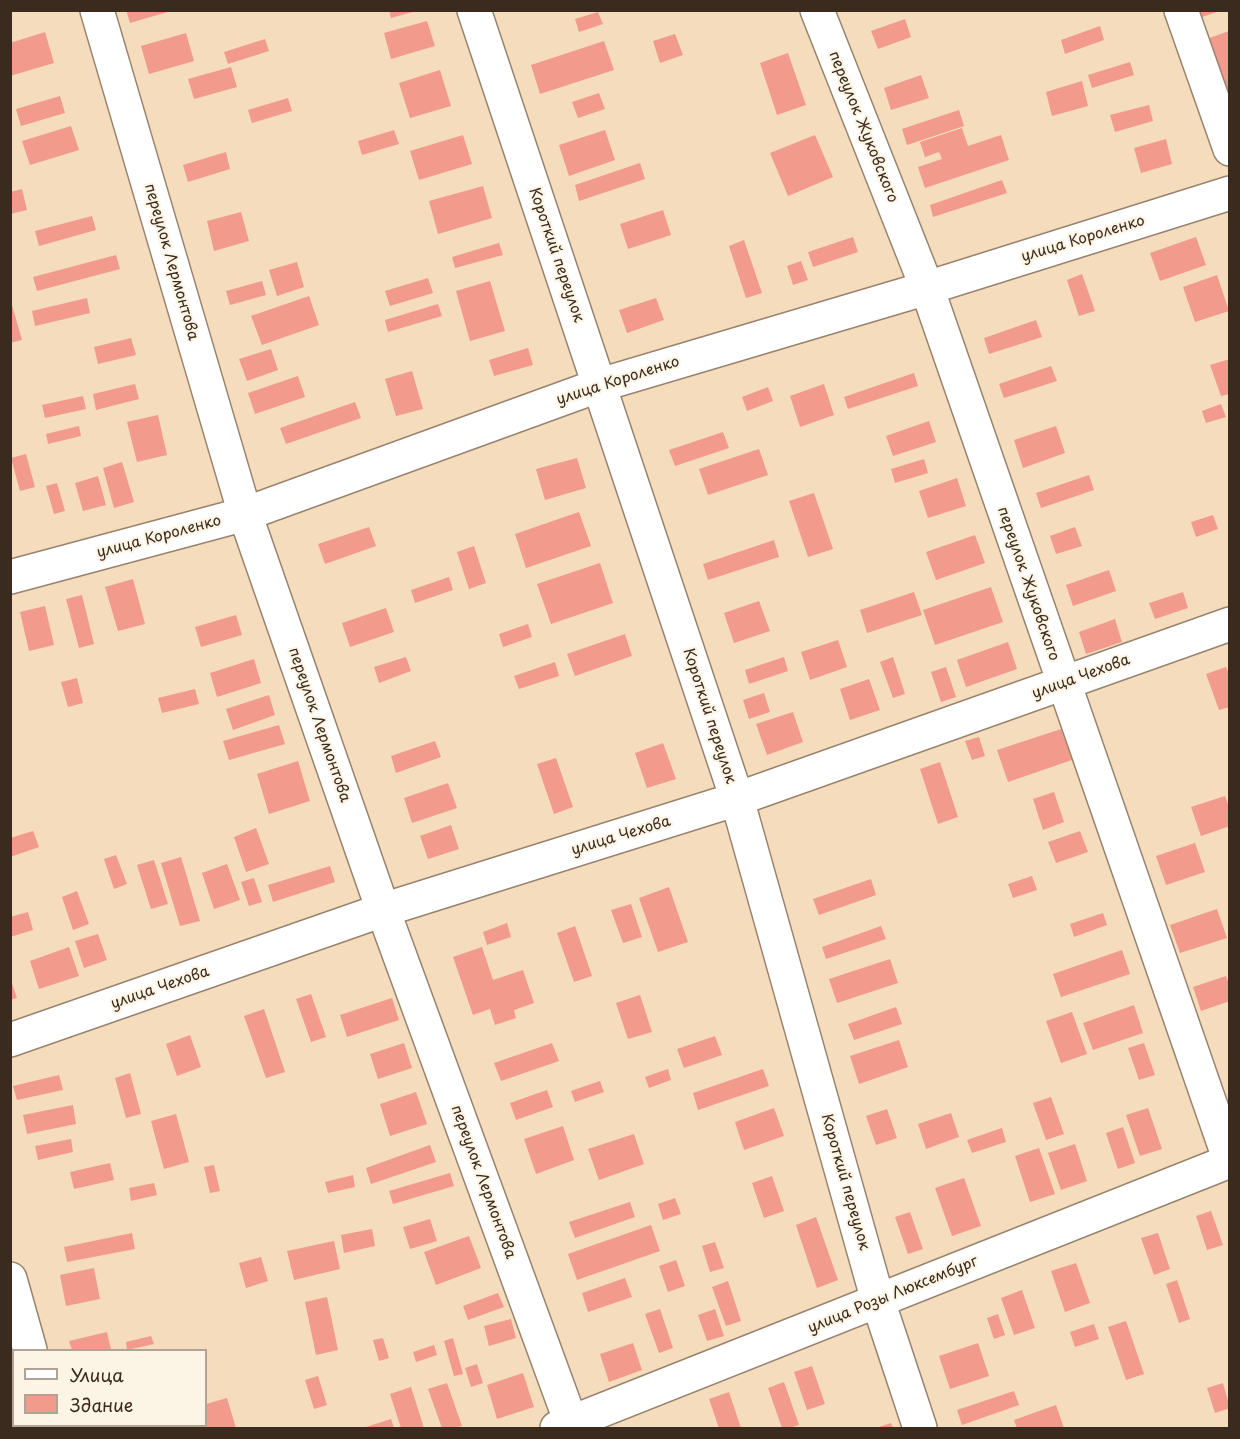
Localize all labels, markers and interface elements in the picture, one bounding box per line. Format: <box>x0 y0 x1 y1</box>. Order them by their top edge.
street label: переулок Жуковского <box>824 49 902 205</box>
street label: переулок Лермонтова <box>140 182 202 342</box>
street label: Короткий переулок <box>524 185 588 325</box>
street label: улица Короленко <box>1019 212 1147 266</box>
street label: улица Короленко <box>554 353 682 409</box>
street label: переулок Жуковского <box>993 505 1063 663</box>
street label: улица Короленко <box>95 512 223 562</box>
street label: переулок Лермонтова <box>284 645 354 805</box>
street label: Короткий переулок <box>679 646 739 786</box>
street label: улица Чехова <box>1030 651 1132 703</box>
street label: улица Чехова <box>569 812 673 860</box>
street label: улица Чехова <box>108 963 212 1013</box>
street label: переулок Лермонтова <box>447 1103 519 1261</box>
street label: Короткий переулок <box>817 1112 873 1252</box>
street label: улица Розы Люксембург <box>805 1253 981 1337</box>
legend <box>12 1349 207 1427</box>
text: Улица <box>70 1361 124 1388</box>
text: Здание <box>70 1391 133 1418</box>

